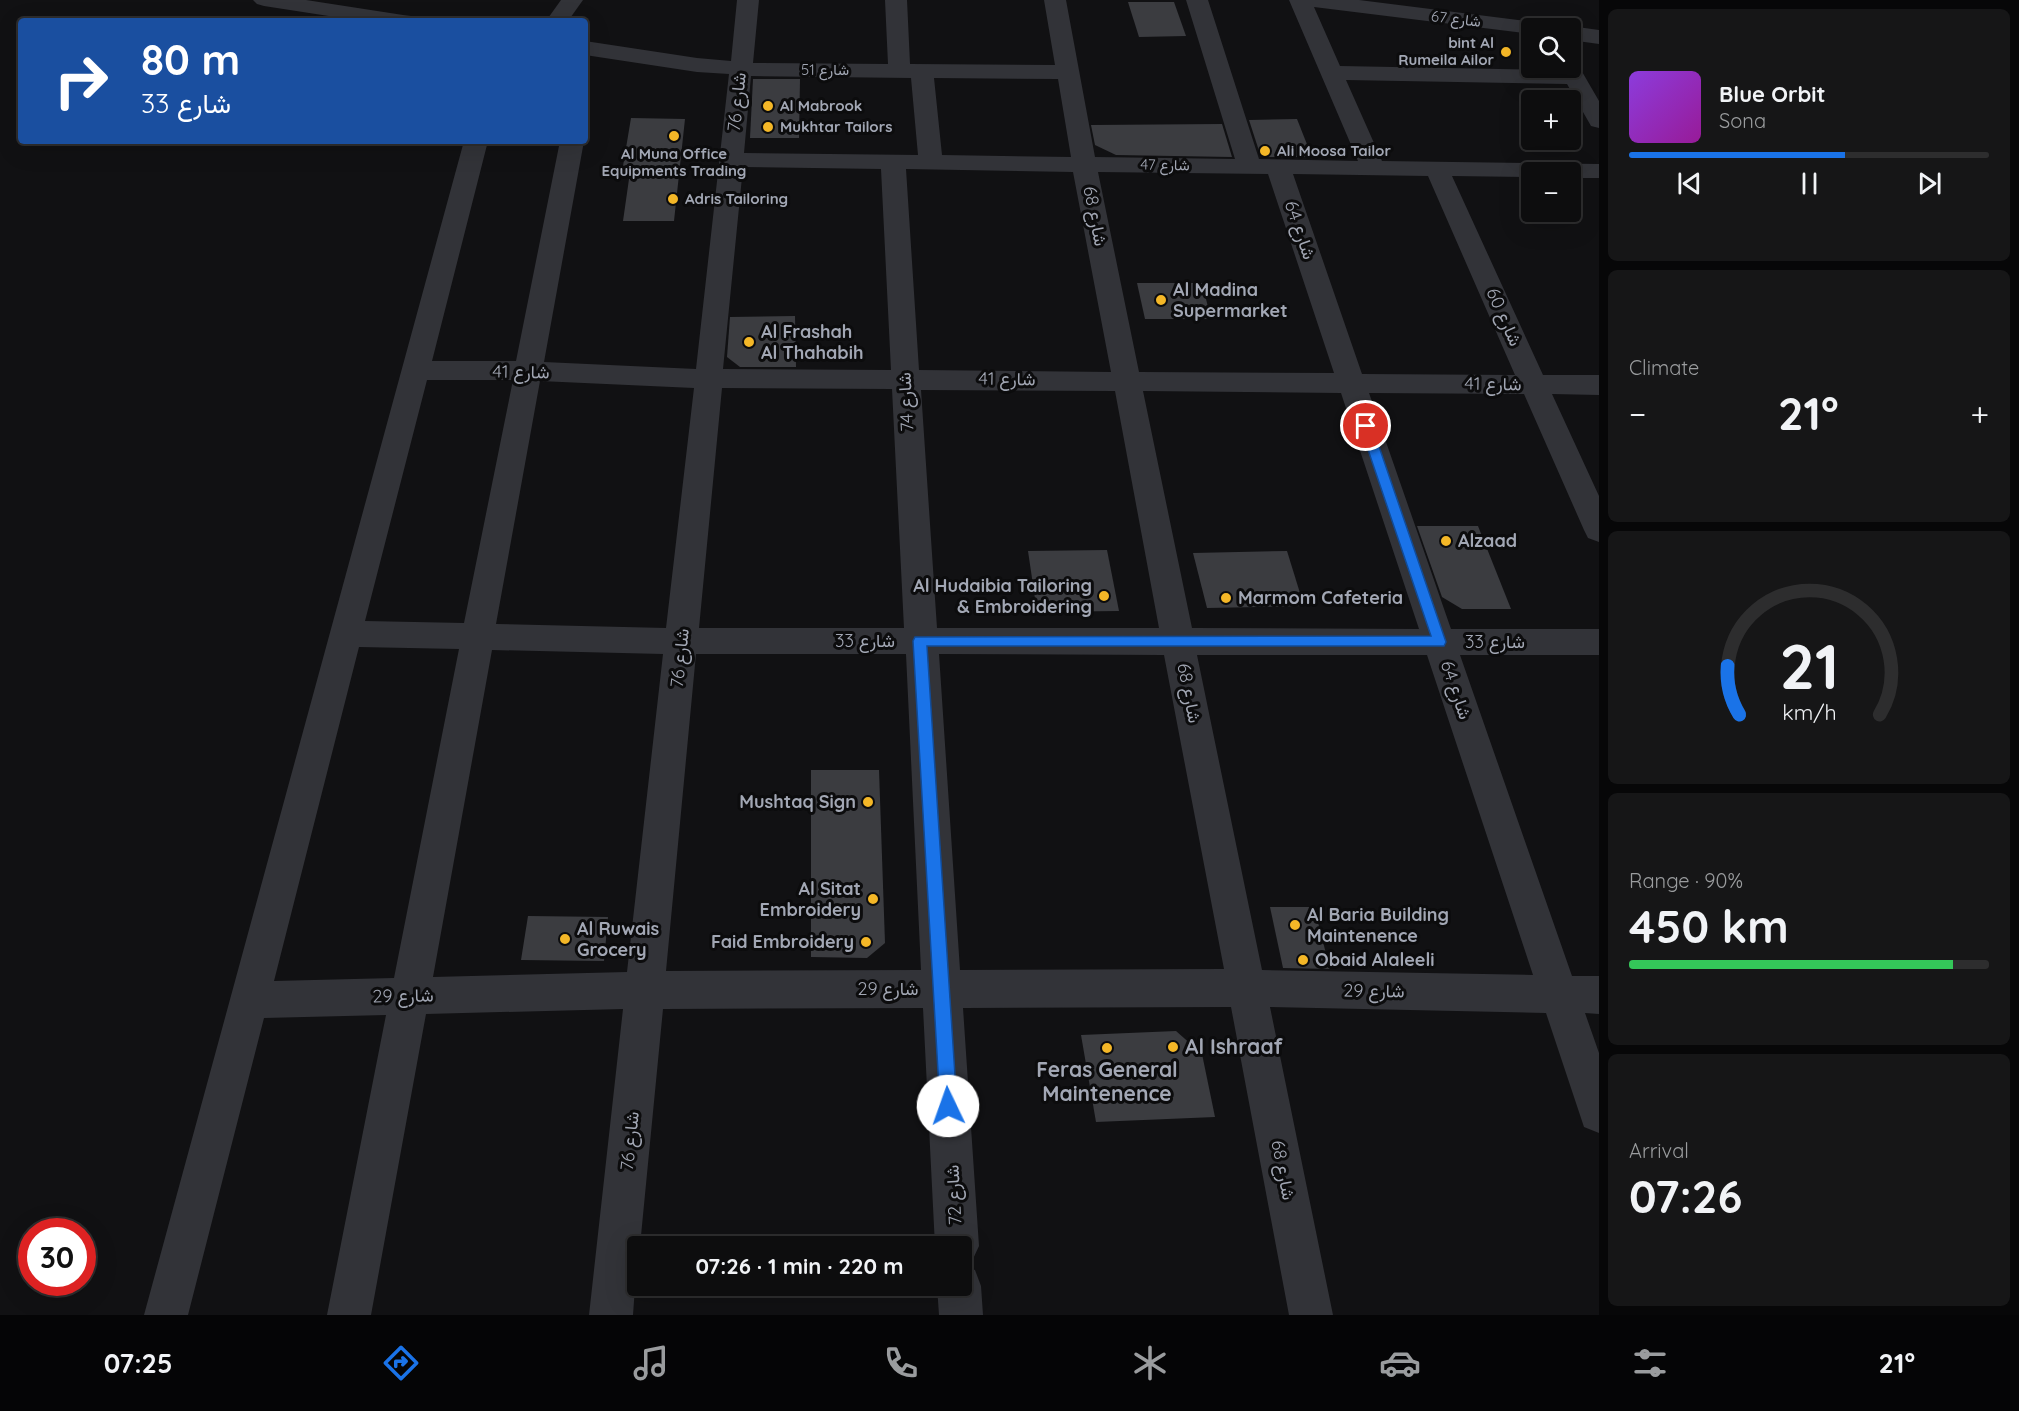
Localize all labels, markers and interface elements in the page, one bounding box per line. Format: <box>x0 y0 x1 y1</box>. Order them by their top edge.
street label: شارع 67 <box>1430 6 1482 33</box>
map controls <box>1521 18 1581 222</box>
button: search <box>1521 18 1581 78</box>
text: 80 m <box>141 33 240 86</box>
place label: bint Al Rumeila Ailor <box>1398 33 1494 69</box>
icon: right <box>42 42 120 120</box>
marker: bint Al Rumeila Ailor <box>1499 45 1513 59</box>
street label: شارع 51 <box>801 60 849 81</box>
street label: شارع 76 <box>722 71 752 133</box>
text: Blue Orbit <box>1719 80 1825 108</box>
text: شارع 33 <box>141 86 231 120</box>
button: + <box>1521 90 1581 150</box>
place label: Al Mabrook <box>780 96 862 115</box>
marker: Al Mabrook <box>761 99 775 113</box>
text: Sona <box>1719 108 1766 133</box>
place label: Mukhtar Tailors <box>780 117 892 136</box>
marker: Mukhtar Tailors <box>761 120 775 134</box>
marker: Al Muna Office Equipments Trading <box>667 129 681 143</box>
place label: Ali Moosa Tailor <box>1277 141 1391 160</box>
place label: Al Muna Office Equipments Trading <box>602 144 746 180</box>
marker: Ali Moosa Tailor <box>1258 144 1272 158</box>
street label: شارع 47 <box>1140 155 1190 176</box>
button: − <box>1521 162 1581 222</box>
icon: previous <box>1673 167 1706 200</box>
icon: pause <box>1793 167 1826 200</box>
icon: next <box>1913 167 1946 200</box>
street label: شارع 68 <box>1077 184 1113 248</box>
place label: Adris Tailoring <box>685 189 788 208</box>
marker: Adris Tailoring <box>666 192 680 206</box>
street label: شارع 64 <box>1279 197 1321 263</box>
place label: Al Madina Supermarket <box>1173 278 1288 322</box>
street label: شارع 60 <box>1481 284 1527 350</box>
marker: Al Madina Supermarket <box>1154 293 1168 307</box>
place label: Al Frashah Al Thahabih <box>761 320 863 364</box>
marker: Al Frashah Al Thahabih <box>742 335 756 349</box>
text: Climate <box>1629 355 1699 380</box>
street label: شارع 41 <box>492 360 550 384</box>
street label: شارع 41 <box>978 367 1036 391</box>
street label: شارع 74 <box>892 372 920 432</box>
street label: شارع 41 <box>1464 372 1522 396</box>
text: 21° <box>1778 385 1839 441</box>
text: − <box>1629 393 1646 434</box>
text: + <box>1970 393 1989 434</box>
pin <box>1340 400 1391 451</box>
icon: arrive <box>1349 409 1382 442</box>
place label: Alzaad <box>1458 529 1517 552</box>
marker: Alzaad <box>1439 534 1453 548</box>
place label: Al Hudaibia Tailoring & Embroidering <box>913 574 1092 618</box>
place label: Marmom Cafeteria <box>1238 586 1403 609</box>
marker: Al Hudaibia Tailoring & Embroidering <box>1097 589 1111 603</box>
marker: Marmom Cafeteria <box>1219 591 1233 605</box>
street label: شارع 76 <box>665 627 695 689</box>
text: 21 <box>1779 627 1839 705</box>
street label: شارع 33 <box>835 629 895 653</box>
street label: شارع 33 <box>1465 630 1525 654</box>
street label: شارع 64 <box>1435 657 1477 723</box>
street label: شارع 68 <box>1171 661 1207 725</box>
text: km/h <box>1782 699 1836 725</box>
place label: Mushtaq Sign <box>739 790 856 813</box>
marker: Mushtaq Sign <box>861 795 875 809</box>
text: Range · 90% <box>1629 868 1743 893</box>
place label: Al Sitat Embroidery <box>760 877 861 921</box>
marker: Al Sitat Embroidery <box>866 892 880 906</box>
text: 450 km <box>1629 898 1789 954</box>
place label: Al Baria Building Maintenence <box>1307 903 1449 947</box>
place label: Al Ruwais Grocery <box>577 917 660 961</box>
marker: Al Baria Building Maintenence <box>1288 918 1302 932</box>
place label: Faid Embroidery <box>711 930 854 953</box>
marker: Al Ruwais Grocery <box>558 932 572 946</box>
marker: Faid Embroidery <box>859 935 873 949</box>
place label: Obaid Alaleeli <box>1315 948 1435 971</box>
marker: Obaid Alaleeli <box>1296 953 1310 967</box>
street label: شارع 29 <box>857 977 919 1001</box>
street label: شارع 29 <box>1343 978 1405 1004</box>
street label: شارع 29 <box>372 983 434 1009</box>
place label: Al Ishraaf <box>1185 1033 1284 1059</box>
marker: Al Ishraaf <box>1166 1040 1180 1054</box>
marker: Feras General Maintenence <box>1100 1041 1114 1055</box>
place label: Feras General Maintenence <box>1036 1056 1178 1106</box>
position arrow <box>916 1074 980 1138</box>
street label: شارع 76 <box>615 1110 645 1172</box>
street label: شارع 68 <box>1265 1138 1301 1202</box>
text: Arrival <box>1629 1138 1689 1163</box>
street label: شارع 72 <box>940 1164 968 1226</box>
text: 07:26 <box>1629 1168 1742 1224</box>
speed limit sign: 30 <box>18 1218 96 1296</box>
text: 07:26 · 1 min · 220 m <box>695 1252 904 1280</box>
icon: directions <box>380 1342 422 1384</box>
icon: music <box>630 1342 672 1384</box>
icon: phone <box>880 1342 922 1384</box>
icon: climate <box>1129 1342 1171 1384</box>
icon: car <box>1379 1342 1421 1384</box>
icon: filters <box>1629 1342 1671 1384</box>
text: 07:25 <box>104 1346 172 1380</box>
text: 21° <box>1879 1346 1915 1380</box>

